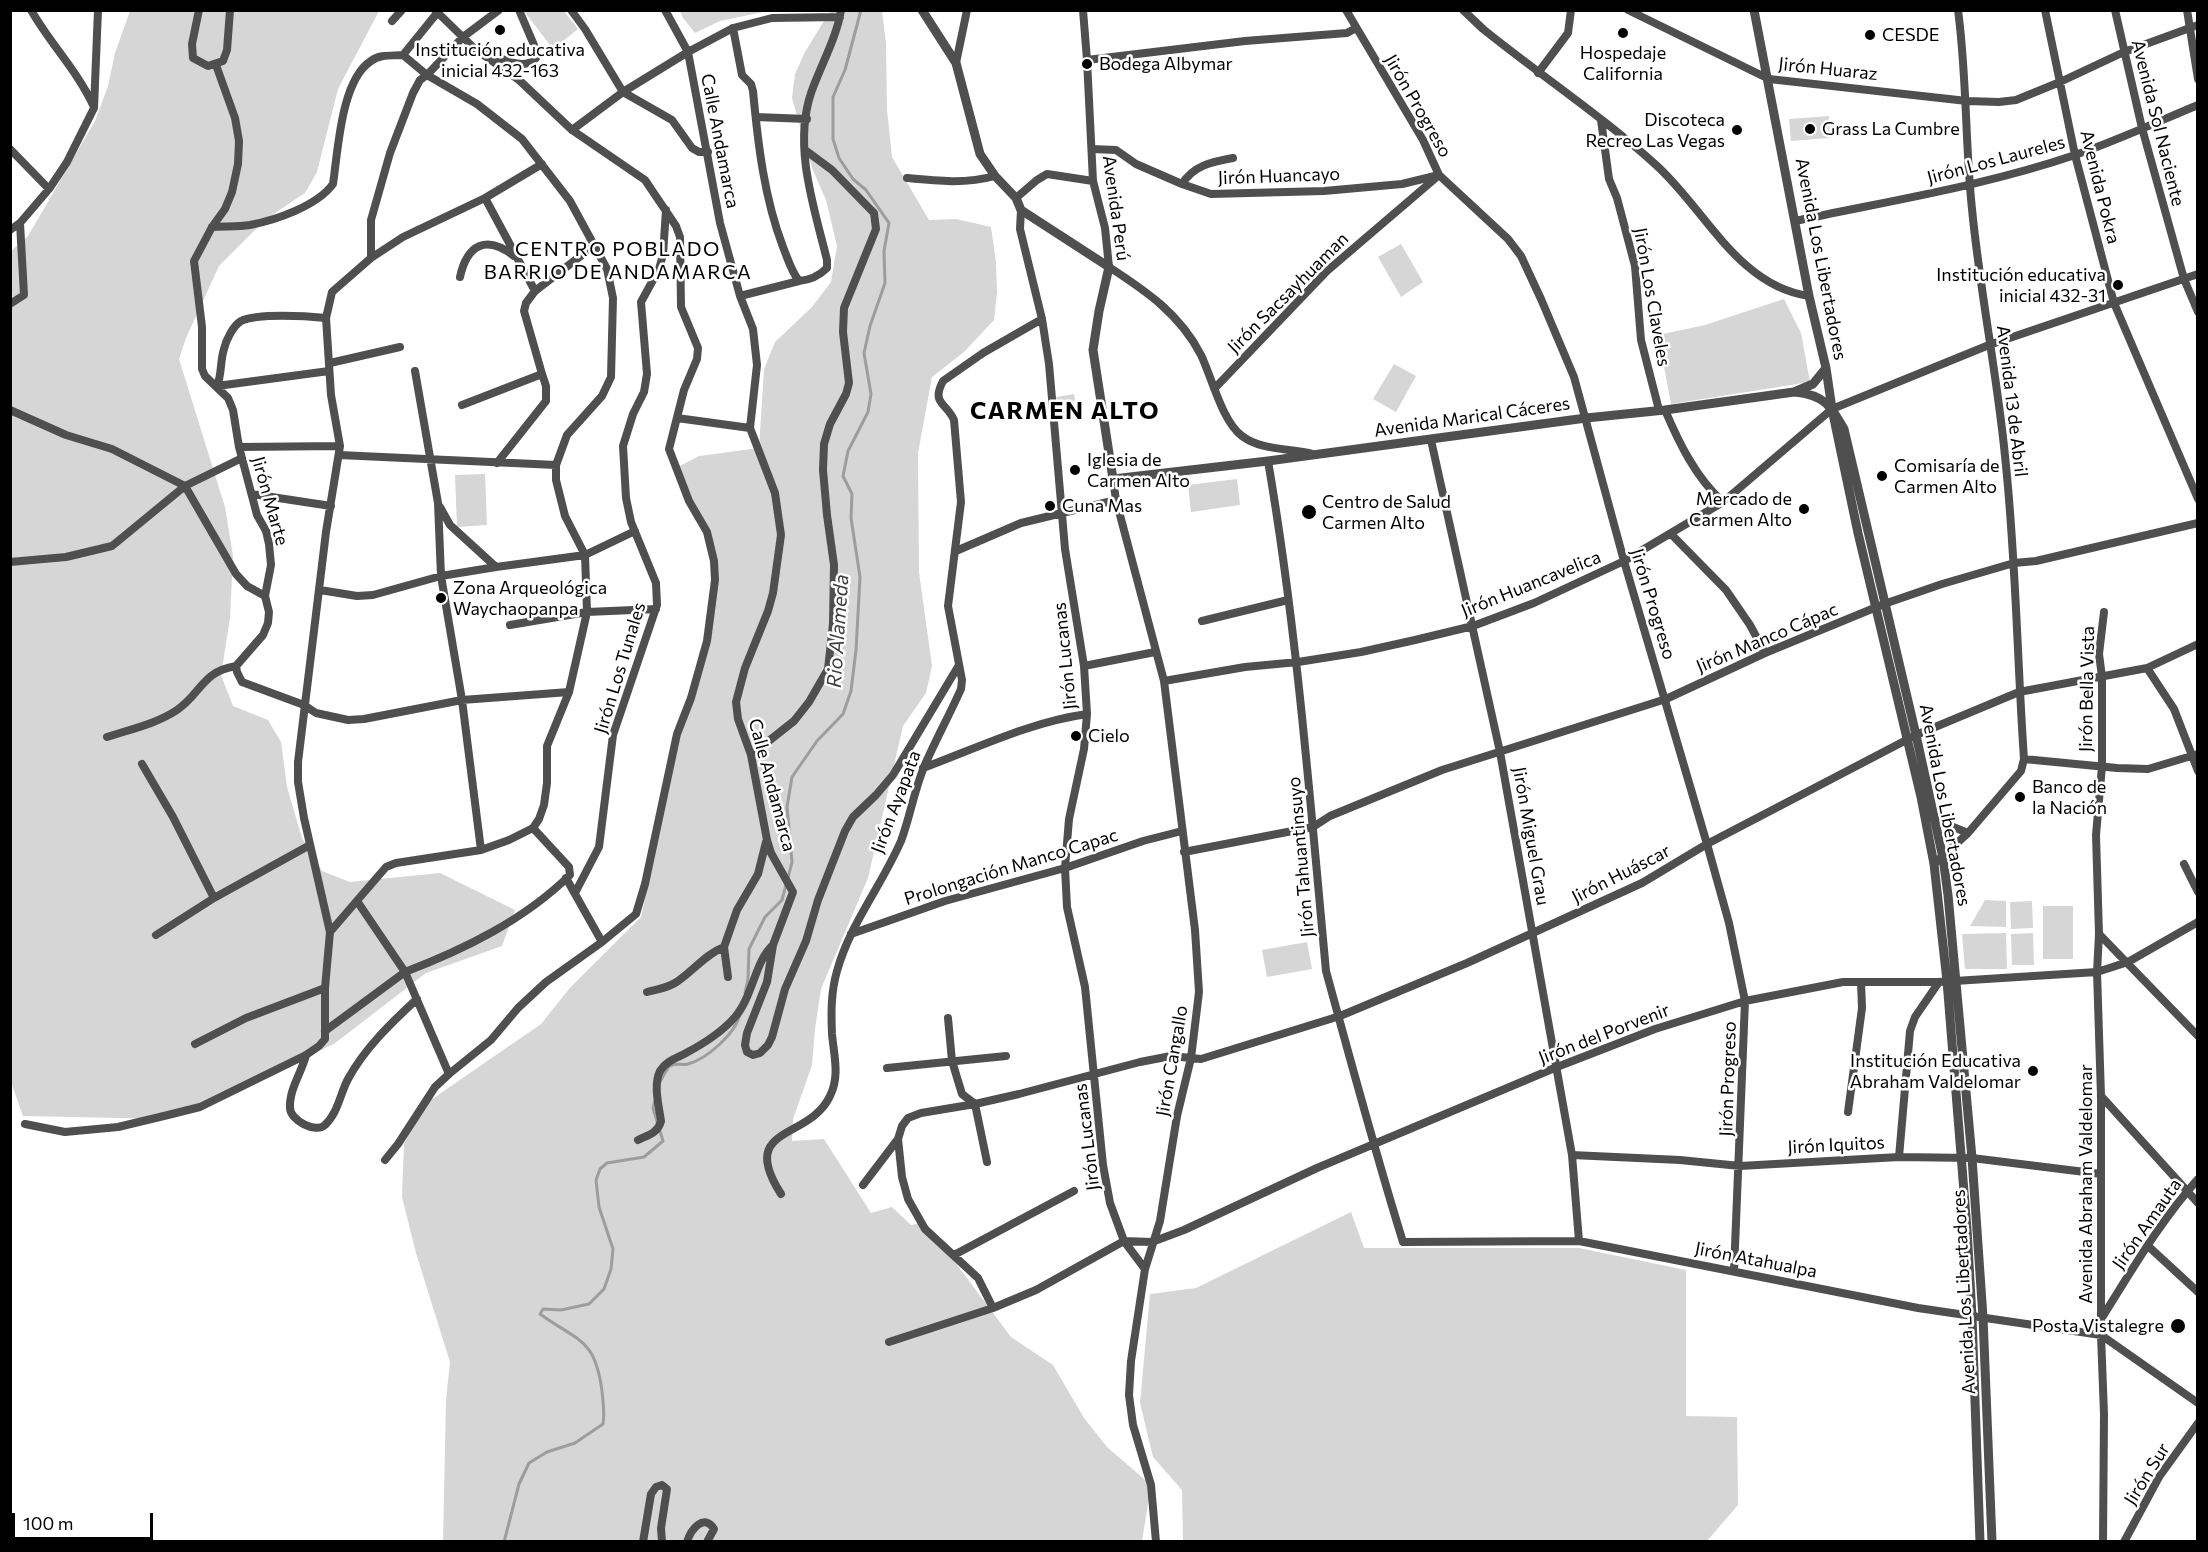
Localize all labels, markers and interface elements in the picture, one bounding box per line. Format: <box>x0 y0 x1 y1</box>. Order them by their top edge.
marker: Institución educativa inicial 432-163 <box>493 23 507 37</box>
place label: CESDE <box>1882 24 1940 46</box>
marker: Hospedaje California <box>1616 26 1630 40</box>
marker: CESDE <box>1863 28 1877 42</box>
street label: Avenida Sol Naciente <box>2127 38 2189 208</box>
place label: Institución educativa inicial 432-163 <box>415 39 585 82</box>
place label: Hospedaje California <box>1580 42 1666 84</box>
street label: Jirón Progreso <box>1380 51 1456 161</box>
place label: Bodega Albymar <box>1099 53 1233 75</box>
street label: Jirón Huaraz <box>1777 53 1879 85</box>
marker: Bodega Albymar <box>1080 57 1094 71</box>
street label: Calle Andamarca <box>696 72 744 210</box>
place label: Discoteca Recreo Las Vegas <box>1585 109 1725 152</box>
place label: Grass La Cumbre <box>1822 118 1960 140</box>
marker: Grass La Cumbre <box>1803 122 1817 136</box>
marker: Discoteca Recreo Las Vegas <box>1730 123 1744 137</box>
street label: Avenida Pokra <box>2075 128 2125 246</box>
street label: Jirón Los Laureles <box>1925 131 2067 189</box>
street label: Avenida Perú <box>1098 154 1134 262</box>
street label: Avenida Los Libertadores <box>1791 156 1851 362</box>
street label: Jirón Huancayo <box>1217 163 1341 189</box>
street label: Jirón Los Claveles <box>1629 226 1675 368</box>
street label: Jirón Sacsayhuaman <box>1223 228 1353 358</box>
district label: CENTRO POBLADO BARRIO DE ANDAMARCA <box>484 237 752 284</box>
place label: Institución educativa inicial 432-31 <box>1936 264 2106 306</box>
marker: Institución educativa inicial 432-31 <box>2111 278 2125 292</box>
street label: Avenida 13 de Abril <box>1992 324 2032 478</box>
street label: Avenida Marical Cáceres <box>1373 393 1571 441</box>
district label: CARMEN ALTO <box>970 397 1160 425</box>
place label: Iglesia de Carmen Alto <box>1087 449 1190 492</box>
street label: Jirón Marte <box>247 454 293 548</box>
place label: Comisaría de Carmen Alto <box>1894 455 2000 498</box>
marker: Iglesia de Carmen Alto <box>1068 463 1082 477</box>
marker: Comisaría de Carmen Alto <box>1875 469 1889 483</box>
place label: Mercado de Carmen Alto <box>1689 488 1792 530</box>
place label: Centro de Salud Carmen Alto <box>1322 491 1451 534</box>
place label: Cuna Mas <box>1062 495 1142 517</box>
marker: Cuna Mas <box>1043 499 1057 513</box>
marker: Mercado de Carmen Alto <box>1797 502 1811 516</box>
marker: Centro de Salud Carmen Alto <box>1300 503 1318 521</box>
street label: Jirón Huancavelica <box>1458 546 1604 622</box>
street label: Jirón Progreso <box>1626 546 1680 662</box>
water label: Rio Alameda <box>822 573 854 689</box>
place label: Zona Arqueológica Waychaopanpa <box>453 577 607 620</box>
marker: Zona Arqueológica Waychaopanpa <box>434 591 448 605</box>
street label: Jirón Manco Cápac <box>1693 598 1841 678</box>
street label: Jirón Los Tunales <box>590 600 650 736</box>
street label: Jirón Lucanas <box>1049 601 1081 711</box>
street label: Jirón Bella Vista <box>2075 626 2099 752</box>
street label: Avenida Los Libertadores <box>1915 702 1975 908</box>
street label: Calle Andamarca <box>744 716 800 854</box>
place label: Cielo <box>1088 725 1130 747</box>
marker: Cielo <box>1069 729 1083 743</box>
street label: Jirón Ayapata <box>866 748 926 856</box>
street label: Jirón Miguel Grau <box>1508 765 1554 907</box>
street label: Jirón Tahuantinsuyo <box>1283 776 1319 938</box>
place label: Banco de la Nación <box>2032 776 2107 818</box>
marker: Banco de la Nación <box>2013 790 2027 804</box>
street label: Prolongación Manco Capac <box>902 824 1120 910</box>
street label: Jirón Huáscar <box>1568 840 1674 908</box>
street label: Jirón del Porvenir <box>1535 999 1673 1069</box>
street label: Jirón Cangallo <box>1152 1004 1192 1118</box>
street label: Jirón Progreso <box>1715 1021 1741 1137</box>
place label: Institución Educativa Abraham Valdelomar <box>1850 1050 2021 1092</box>
marker: Institución Educativa Abraham Valdelomar <box>2026 1064 2040 1078</box>
street label: Avenida Abraham Valdelomar <box>2075 1064 2097 1304</box>
street label: Jirón Lucanas <box>1070 1082 1104 1192</box>
street label: Jirón Iquitos <box>1787 1132 1885 1158</box>
street label: Jirón Amauta <box>2108 1175 2186 1273</box>
street label: Avenida Los Libertadores <box>1948 1189 1980 1395</box>
street label: Jirón Atahualpa <box>1693 1238 1819 1282</box>
place label: Posta Vistalegre <box>2032 1315 2164 1337</box>
marker: Posta Vistalegre <box>2169 1317 2187 1335</box>
street label: Jirón Sur <box>2120 1439 2174 1509</box>
scale bar <box>15 1501 156 1539</box>
text: 100 m <box>23 1512 73 1534</box>

